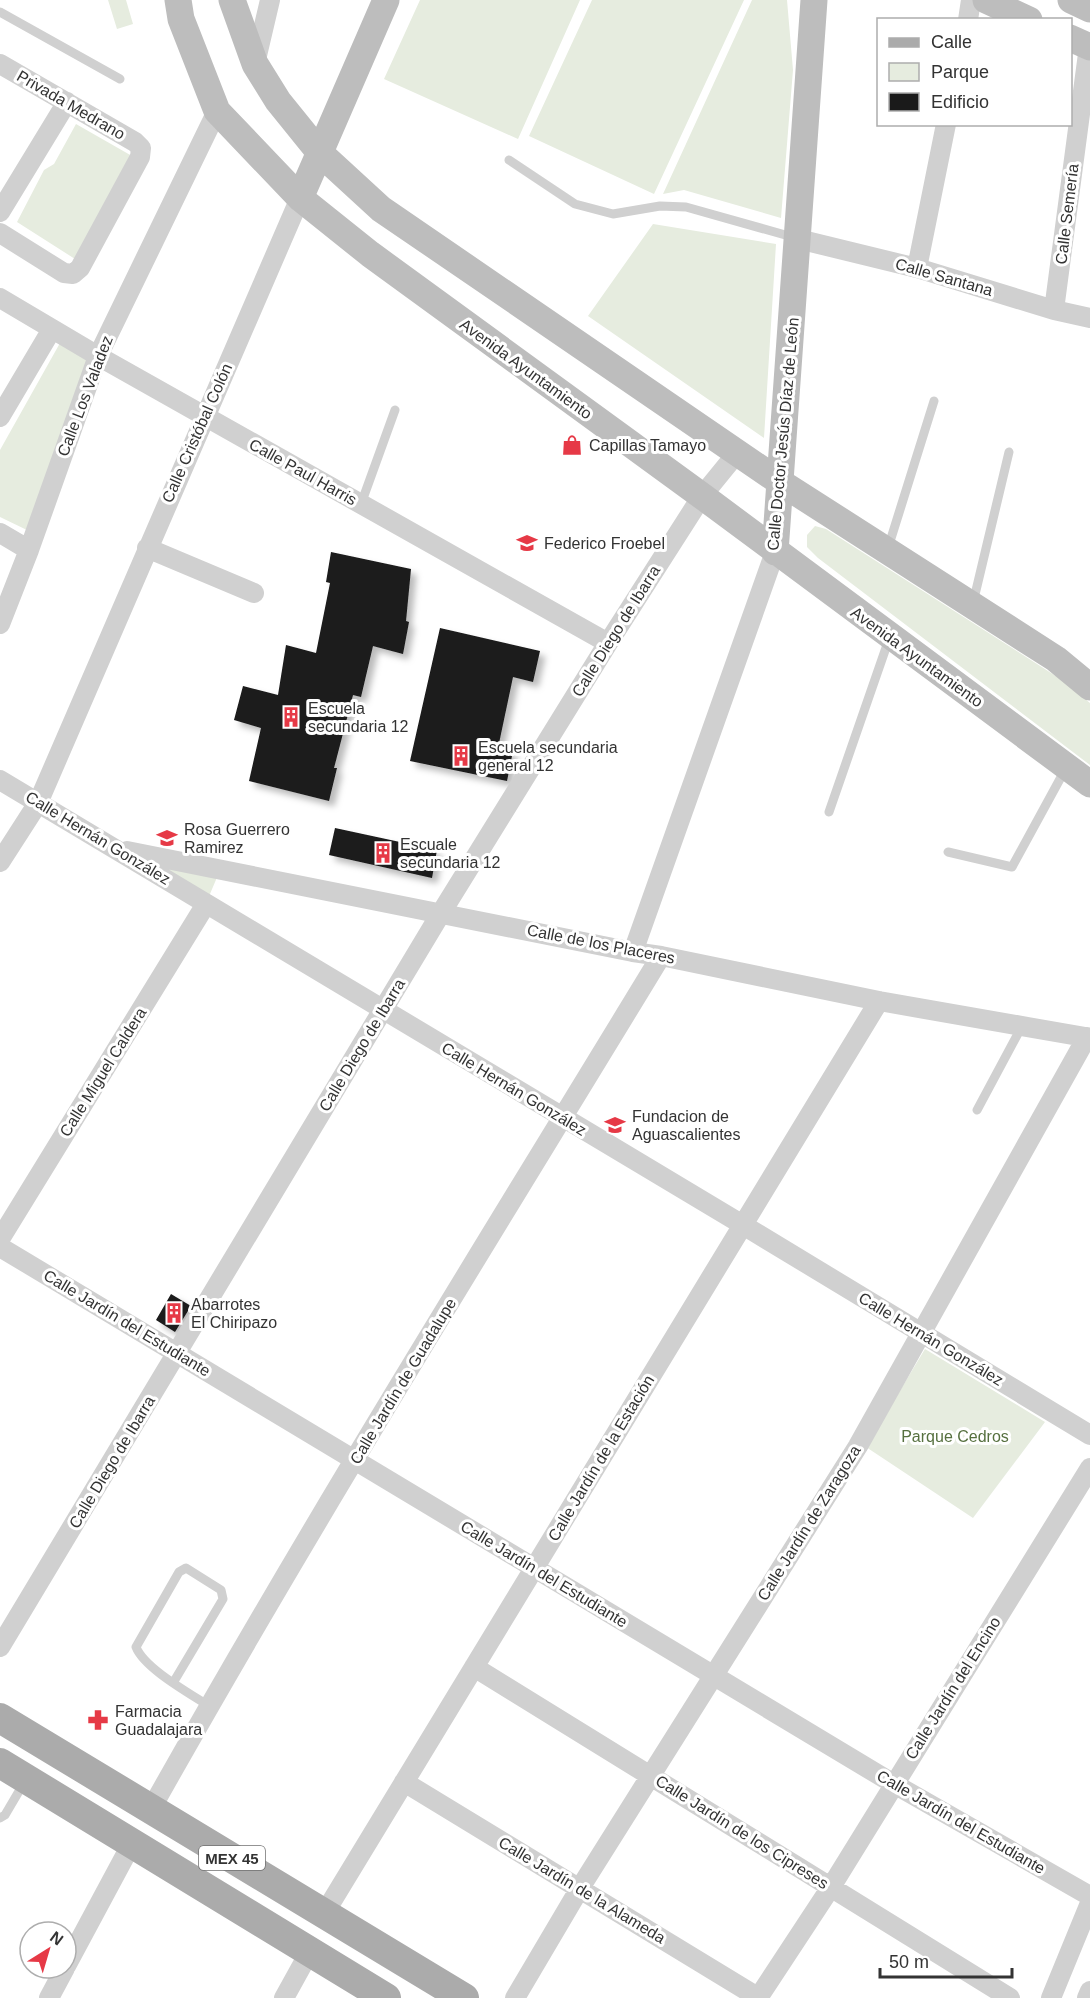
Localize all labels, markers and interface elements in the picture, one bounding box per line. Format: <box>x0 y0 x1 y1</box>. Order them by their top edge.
legend <box>877 18 1072 126</box>
text: Calle <box>931 32 972 52</box>
text: Parque <box>931 62 989 82</box>
street label: Privada Medrano <box>14 67 128 143</box>
text: Edificio <box>931 92 989 112</box>
street label: Calle Semería <box>1052 163 1082 265</box>
street label: Calle Santana <box>893 255 995 299</box>
street label: Avenida Ayuntamiento <box>457 316 595 423</box>
street label: Calle Doctor Jesús Díaz de León <box>764 317 802 551</box>
street label: Calle Los Valadez <box>54 333 116 459</box>
street label: Calle Cristóbal Colón <box>159 361 235 505</box>
shop icon: Capillas Tamayo <box>560 433 584 457</box>
street label: Calle Paul Harris <box>246 435 360 509</box>
place label: Capillas Tamayo <box>589 437 706 454</box>
school or university icon: Federico Froebel <box>515 531 539 555</box>
place label: Federico Froebel <box>544 535 665 552</box>
street label: Calle Diego de Ibarra <box>569 562 663 700</box>
street label: Avenida Ayuntamiento <box>848 604 986 711</box>
place label: Escuela secundaria 12 <box>308 700 409 735</box>
building icon: Escuela secundaria 12 <box>279 705 303 729</box>
place label: Escuela secundaria general 12 <box>478 739 618 774</box>
building icon: Escuela secundaria general 12 <box>449 744 473 768</box>
street label: Calle Hernán González <box>23 788 173 888</box>
place label: Rosa Guerrero Ramirez <box>184 821 290 856</box>
school or university icon: Rosa Guerrero Ramirez <box>155 826 179 850</box>
place label: Escuale secundaria 12 <box>400 836 501 871</box>
building icon: Escuale secundaria 12 <box>371 841 395 865</box>
street label: Calle de los Placeres <box>526 921 676 967</box>
street label: Calle Diego de Ibarra <box>316 976 408 1114</box>
street label: Calle Miguel Caldera <box>56 1004 150 1139</box>
street label: Calle Hernán González <box>439 1039 589 1139</box>
place label: Fundacion de Aguascalientes <box>632 1108 741 1143</box>
school or university icon: Fundacion de Aguascalientes <box>603 1113 627 1137</box>
street label: Calle Jardín del Estudiante <box>41 1266 213 1380</box>
street label: Calle Hernán González <box>856 1289 1006 1389</box>
street label: Calle Jardín de Guadalupe <box>347 1295 459 1467</box>
place label: Abarrotes El Chiripazo <box>191 1296 277 1331</box>
building icon: Abarrotes El Chiripazo <box>162 1301 186 1325</box>
street label: Calle Jardín de la Estación <box>545 1372 657 1544</box>
street label: Calle Diego de Ibarra <box>66 1393 158 1531</box>
park label: Parque Cedros <box>901 1428 1009 1445</box>
street label: Calle Jardín de Zaragoza <box>754 1442 864 1604</box>
street label: Calle Jardín del Estudiante <box>458 1517 630 1631</box>
street label: Calle Jardín del Encino <box>902 1614 1004 1762</box>
place label: Farmacia Guadalajara <box>115 1703 202 1738</box>
pharmacy icon: Farmacia Guadalajara <box>86 1708 110 1732</box>
street label: Calle Jardín del Estudiante <box>874 1767 1048 1877</box>
street label: Calle Jardín de los Cipreses <box>653 1772 831 1892</box>
street label: Calle Jardín de la Alameda <box>496 1833 668 1947</box>
road number: MEX 45 <box>199 1846 265 1870</box>
north arrow <box>18 1920 78 1980</box>
text: N <box>47 1928 66 1949</box>
scale bar <box>880 1941 1012 1979</box>
text: 50 m <box>889 1952 929 1972</box>

